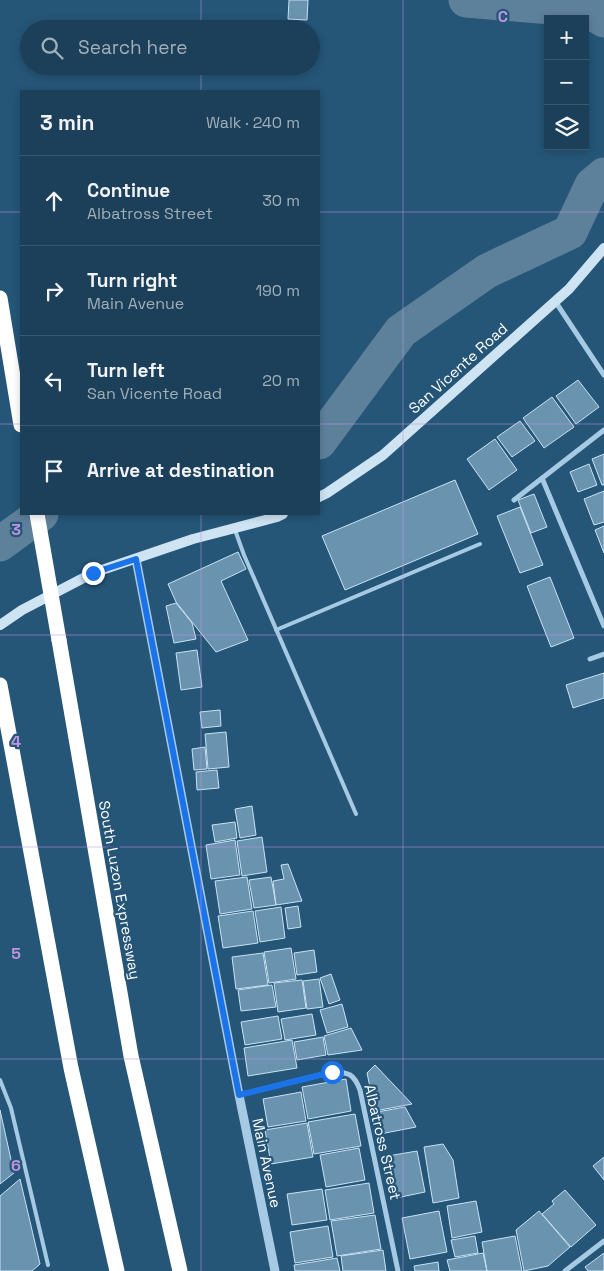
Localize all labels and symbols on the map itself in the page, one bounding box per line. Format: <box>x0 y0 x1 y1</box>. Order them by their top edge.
text: C <box>498 6 508 27</box>
street label: San Vicente Road <box>405 319 511 417</box>
text: 3 <box>11 519 21 540</box>
route end <box>82 562 105 585</box>
text: 4 <box>11 731 21 752</box>
street label: South Luzon Expressway <box>95 799 145 981</box>
text: 5 <box>11 943 21 964</box>
route start <box>321 1061 344 1084</box>
street label: Albatross Street <box>360 1082 406 1202</box>
street label: Main Avenue <box>248 1116 286 1210</box>
text: 6 <box>11 1155 21 1176</box>

